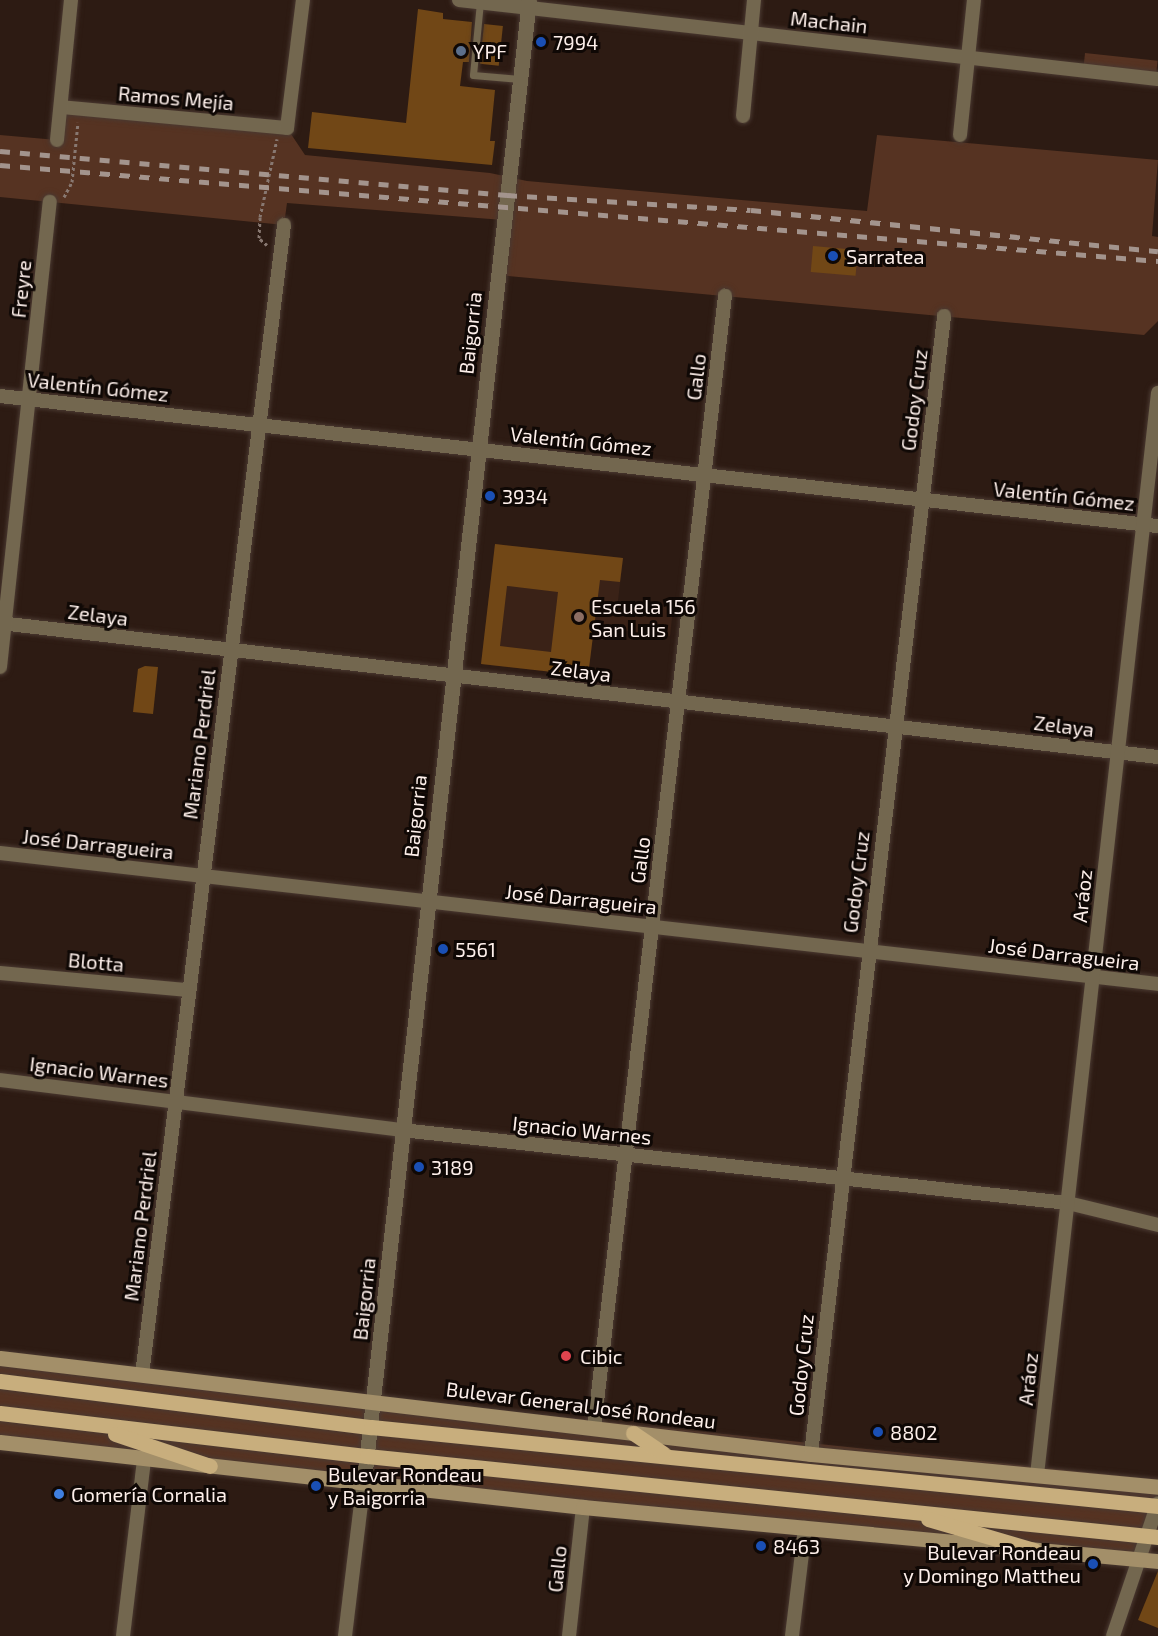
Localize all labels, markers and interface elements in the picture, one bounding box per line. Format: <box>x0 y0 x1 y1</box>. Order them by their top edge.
street label: Machain <box>789 6 869 38</box>
place label: 7994 <box>553 30 598 54</box>
marker: 7994 <box>534 35 548 49</box>
place label: YPF <box>473 39 507 63</box>
marker: YPF <box>454 44 468 58</box>
street label: Ramos Mejía <box>117 81 235 115</box>
place label: Sarratea <box>846 244 925 268</box>
marker: Sarratea <box>824 247 842 265</box>
street label: Freyre <box>6 259 36 319</box>
street label: Baigorria <box>454 291 486 375</box>
street label: Godoy Cruz <box>896 348 932 452</box>
street label: Gallo <box>681 352 711 402</box>
street label: Valentín Gómez <box>26 368 170 406</box>
street label: Valentín Gómez <box>509 422 653 460</box>
street label: Valentín Gómez <box>992 477 1136 515</box>
place label: 3934 <box>502 484 548 508</box>
marker: 3934 <box>483 489 497 503</box>
place label: Escuela 156 San Luis <box>591 594 696 641</box>
street label: Zelaya <box>67 599 129 631</box>
marker: Escuela 156 San Luis <box>572 610 586 624</box>
street label: Zelaya <box>550 655 612 687</box>
street label: Mariano Perdriel <box>178 667 220 821</box>
street label: Zelaya <box>1033 710 1095 742</box>
street label: Baigorria <box>399 774 431 858</box>
street label: José Darragueira <box>21 824 175 864</box>
street label: Godoy Cruz <box>838 830 874 934</box>
street label: Gallo <box>625 835 655 885</box>
street label: Aráoz <box>1067 868 1097 924</box>
street label: José Darragueira <box>504 879 658 919</box>
street label: José Darragueira <box>987 933 1141 975</box>
place label: 5561 <box>455 937 496 961</box>
marker: 5561 <box>436 942 450 956</box>
street label: Blotta <box>67 948 125 976</box>
street label: Ignacio Warnes <box>28 1052 170 1092</box>
street label: Ignacio Warnes <box>511 1111 653 1149</box>
street label: Mariano Perdriel <box>119 1149 161 1303</box>
place label: 3189 <box>431 1155 474 1179</box>
marker: 3189 <box>412 1160 426 1174</box>
street label: Baigorria <box>348 1257 380 1341</box>
street label: Godoy Cruz <box>784 1313 818 1417</box>
place label: Cibic <box>580 1344 622 1368</box>
marker: Cibic <box>557 1347 575 1365</box>
street label: Aráoz <box>1013 1351 1043 1407</box>
street label: Bulevar General José Rondeau <box>444 1376 718 1434</box>
place label: 8802 <box>890 1420 938 1444</box>
marker: 8802 <box>871 1425 885 1439</box>
place label: Bulevar Rondeau y Baigorria <box>328 1462 482 1509</box>
marker: Bulevar Rondeau y Baigorria <box>309 1479 323 1493</box>
place label: Gomería Cornalia <box>71 1482 227 1506</box>
marker: Gomería Cornalia <box>52 1487 66 1501</box>
place label: 8463 <box>773 1534 820 1558</box>
marker: 8463 <box>754 1539 768 1553</box>
place label: Bulevar Rondeau y Domingo Mattheu <box>903 1540 1081 1587</box>
street label: Gallo <box>543 1544 571 1594</box>
marker: Bulevar Rondeau y Domingo Mattheu <box>1086 1557 1100 1571</box>

